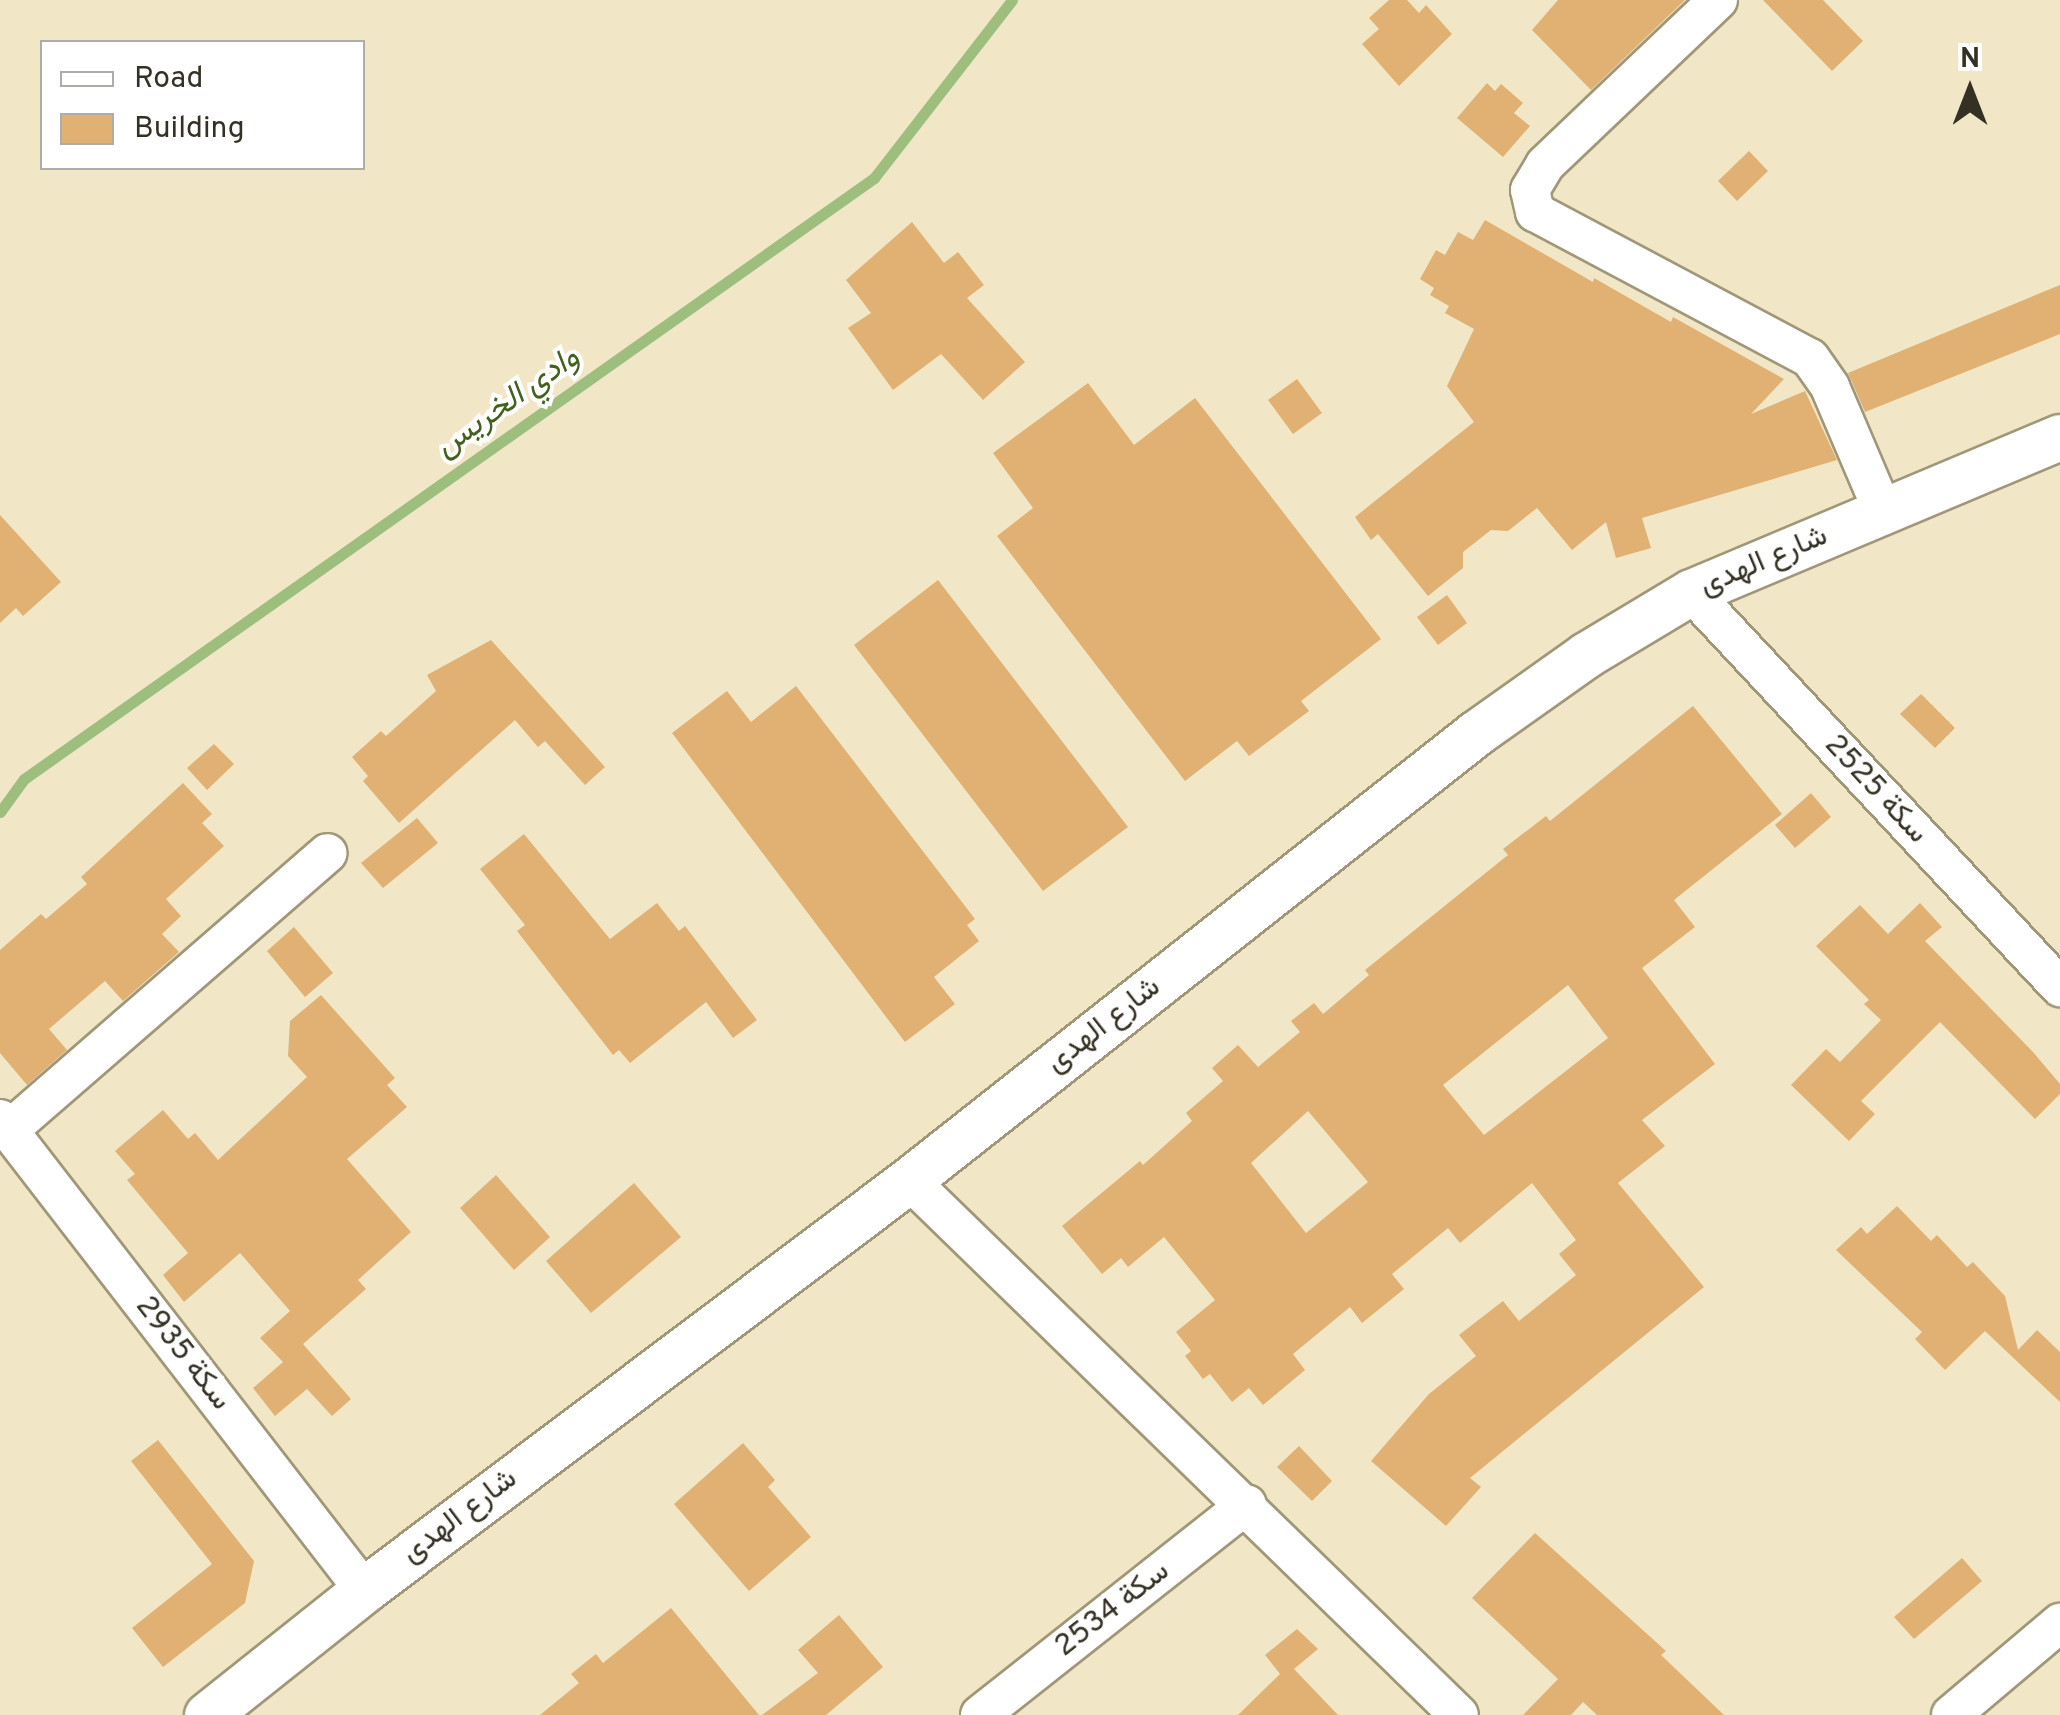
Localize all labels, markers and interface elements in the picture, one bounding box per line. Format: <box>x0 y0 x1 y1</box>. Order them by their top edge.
legend <box>40 40 365 170</box>
north arrow <box>1920 40 2020 140</box>
text: N <box>1960 42 1980 78</box>
text: Road <box>134 61 203 98</box>
text: Building <box>134 111 245 148</box>
water label: وادي الخريس <box>429 339 587 467</box>
street label: شارع الهدى <box>1695 519 1833 605</box>
street label: سكة 2525 <box>1816 728 1934 852</box>
street label: شارع الهدى <box>1040 970 1168 1082</box>
street label: سكة 2935 <box>126 1290 238 1418</box>
street label: شارع الهدى <box>395 1462 525 1572</box>
street label: سكة 2534 <box>1049 1554 1177 1666</box>

